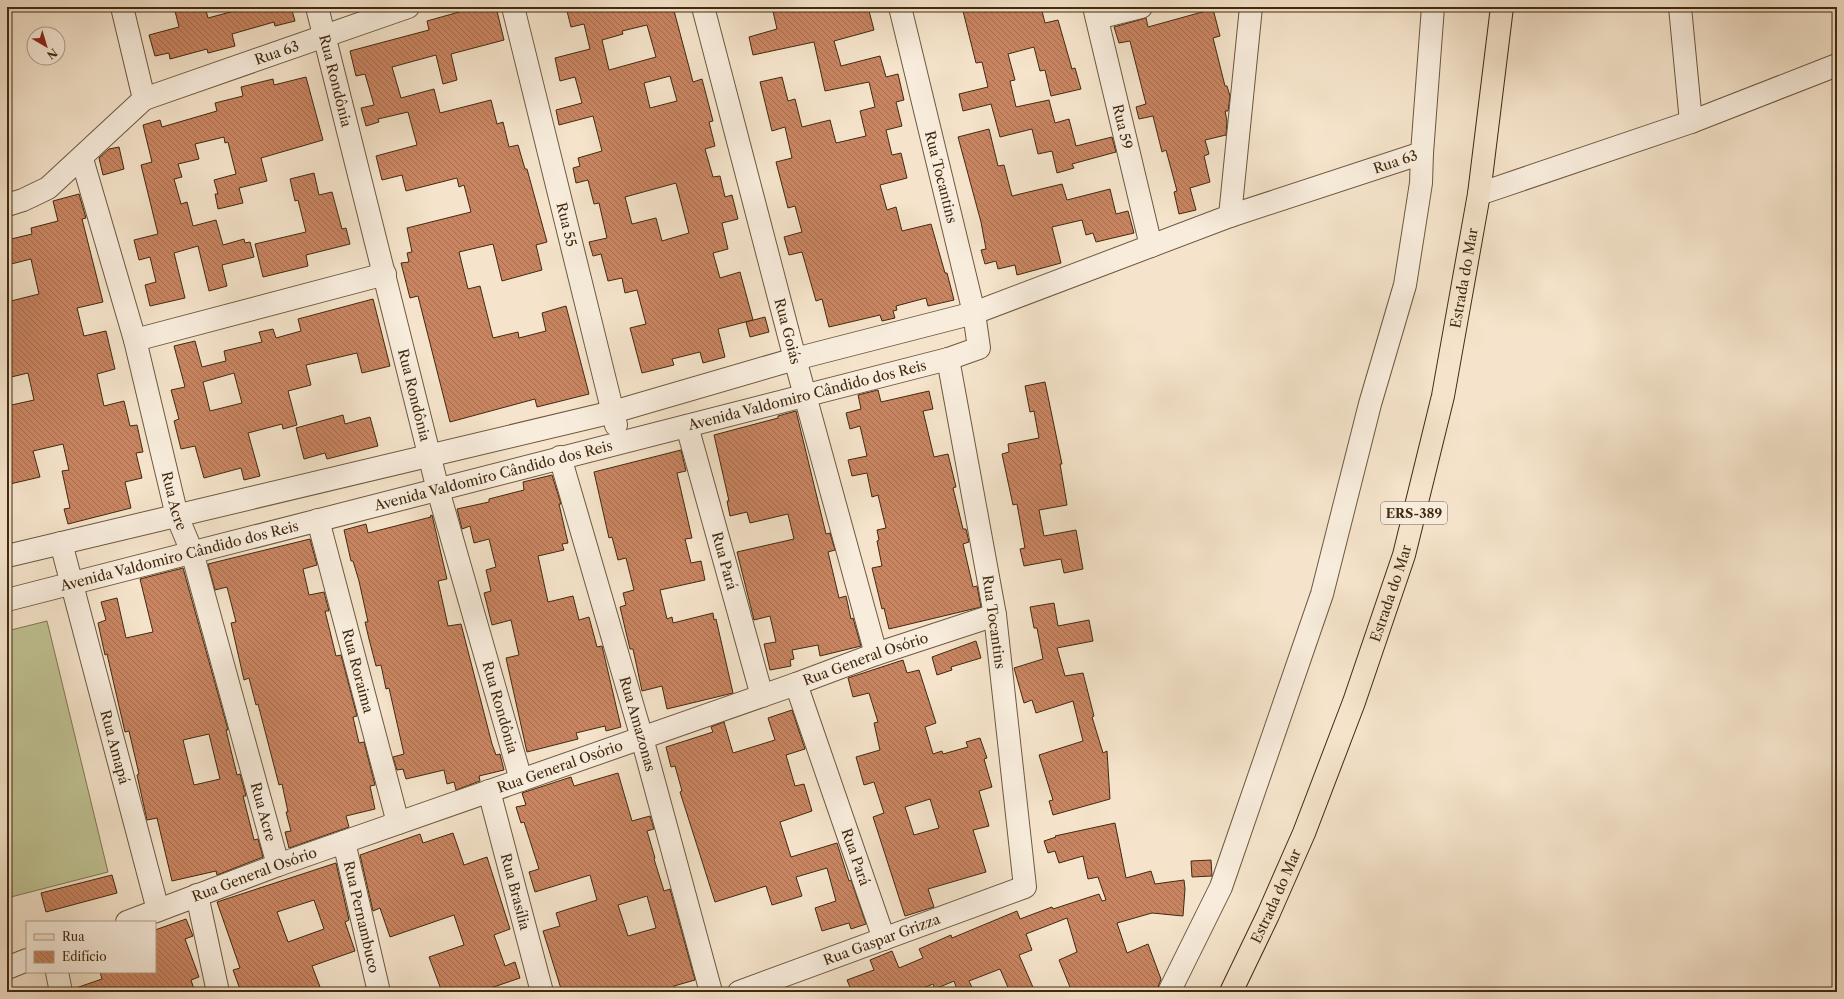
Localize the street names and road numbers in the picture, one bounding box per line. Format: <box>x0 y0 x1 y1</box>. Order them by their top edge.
street label: Rua Rondônia <box>315 33 356 130</box>
street label: Rua 63 <box>252 37 301 69</box>
street label: Rua 59 <box>1108 102 1137 151</box>
street label: Rua Tocantins <box>921 129 961 225</box>
street label: Rua 63 <box>1371 146 1420 177</box>
street label: Rua 55 <box>552 200 581 249</box>
street label: Estrada do Mar <box>1446 226 1482 330</box>
street label: Rua Goiás <box>770 296 805 366</box>
street label: Rua Rondônia <box>394 347 435 444</box>
street label: Avenida Valdomiro Cândido dos Reis <box>685 356 928 434</box>
street label: Avenida Valdomiro Cândido dos Reis <box>371 436 614 515</box>
street label: Rua Acre <box>158 469 191 533</box>
road number: ERS-389 <box>1381 502 1447 524</box>
street label: Avenida Valdomiro Cândido dos Reis <box>57 517 301 595</box>
street label: Rua Pará <box>708 530 741 593</box>
street label: Estrada do Mar <box>1366 543 1415 644</box>
street label: Rua Tocantins <box>978 574 1010 670</box>
street label: Rua Roraima <box>338 627 378 716</box>
street label: Rua General Osório <box>800 629 930 690</box>
street label: Rua Rondônia <box>479 659 522 756</box>
street label: Rua Amazonas <box>615 674 660 774</box>
street label: Rua Amapá <box>96 708 133 787</box>
street label: Rua General Osório <box>495 736 625 797</box>
street label: Rua Acre <box>247 780 280 843</box>
street label: Rua Pará <box>837 826 874 889</box>
street label: Rua General Osório <box>189 843 319 906</box>
street label: Estrada do Mar <box>1247 846 1305 946</box>
street label: Rua Brasília <box>497 851 534 933</box>
street label: Rua Pernambuco <box>340 859 383 975</box>
street label: Rua Gaspar Grizza <box>821 910 943 969</box>

